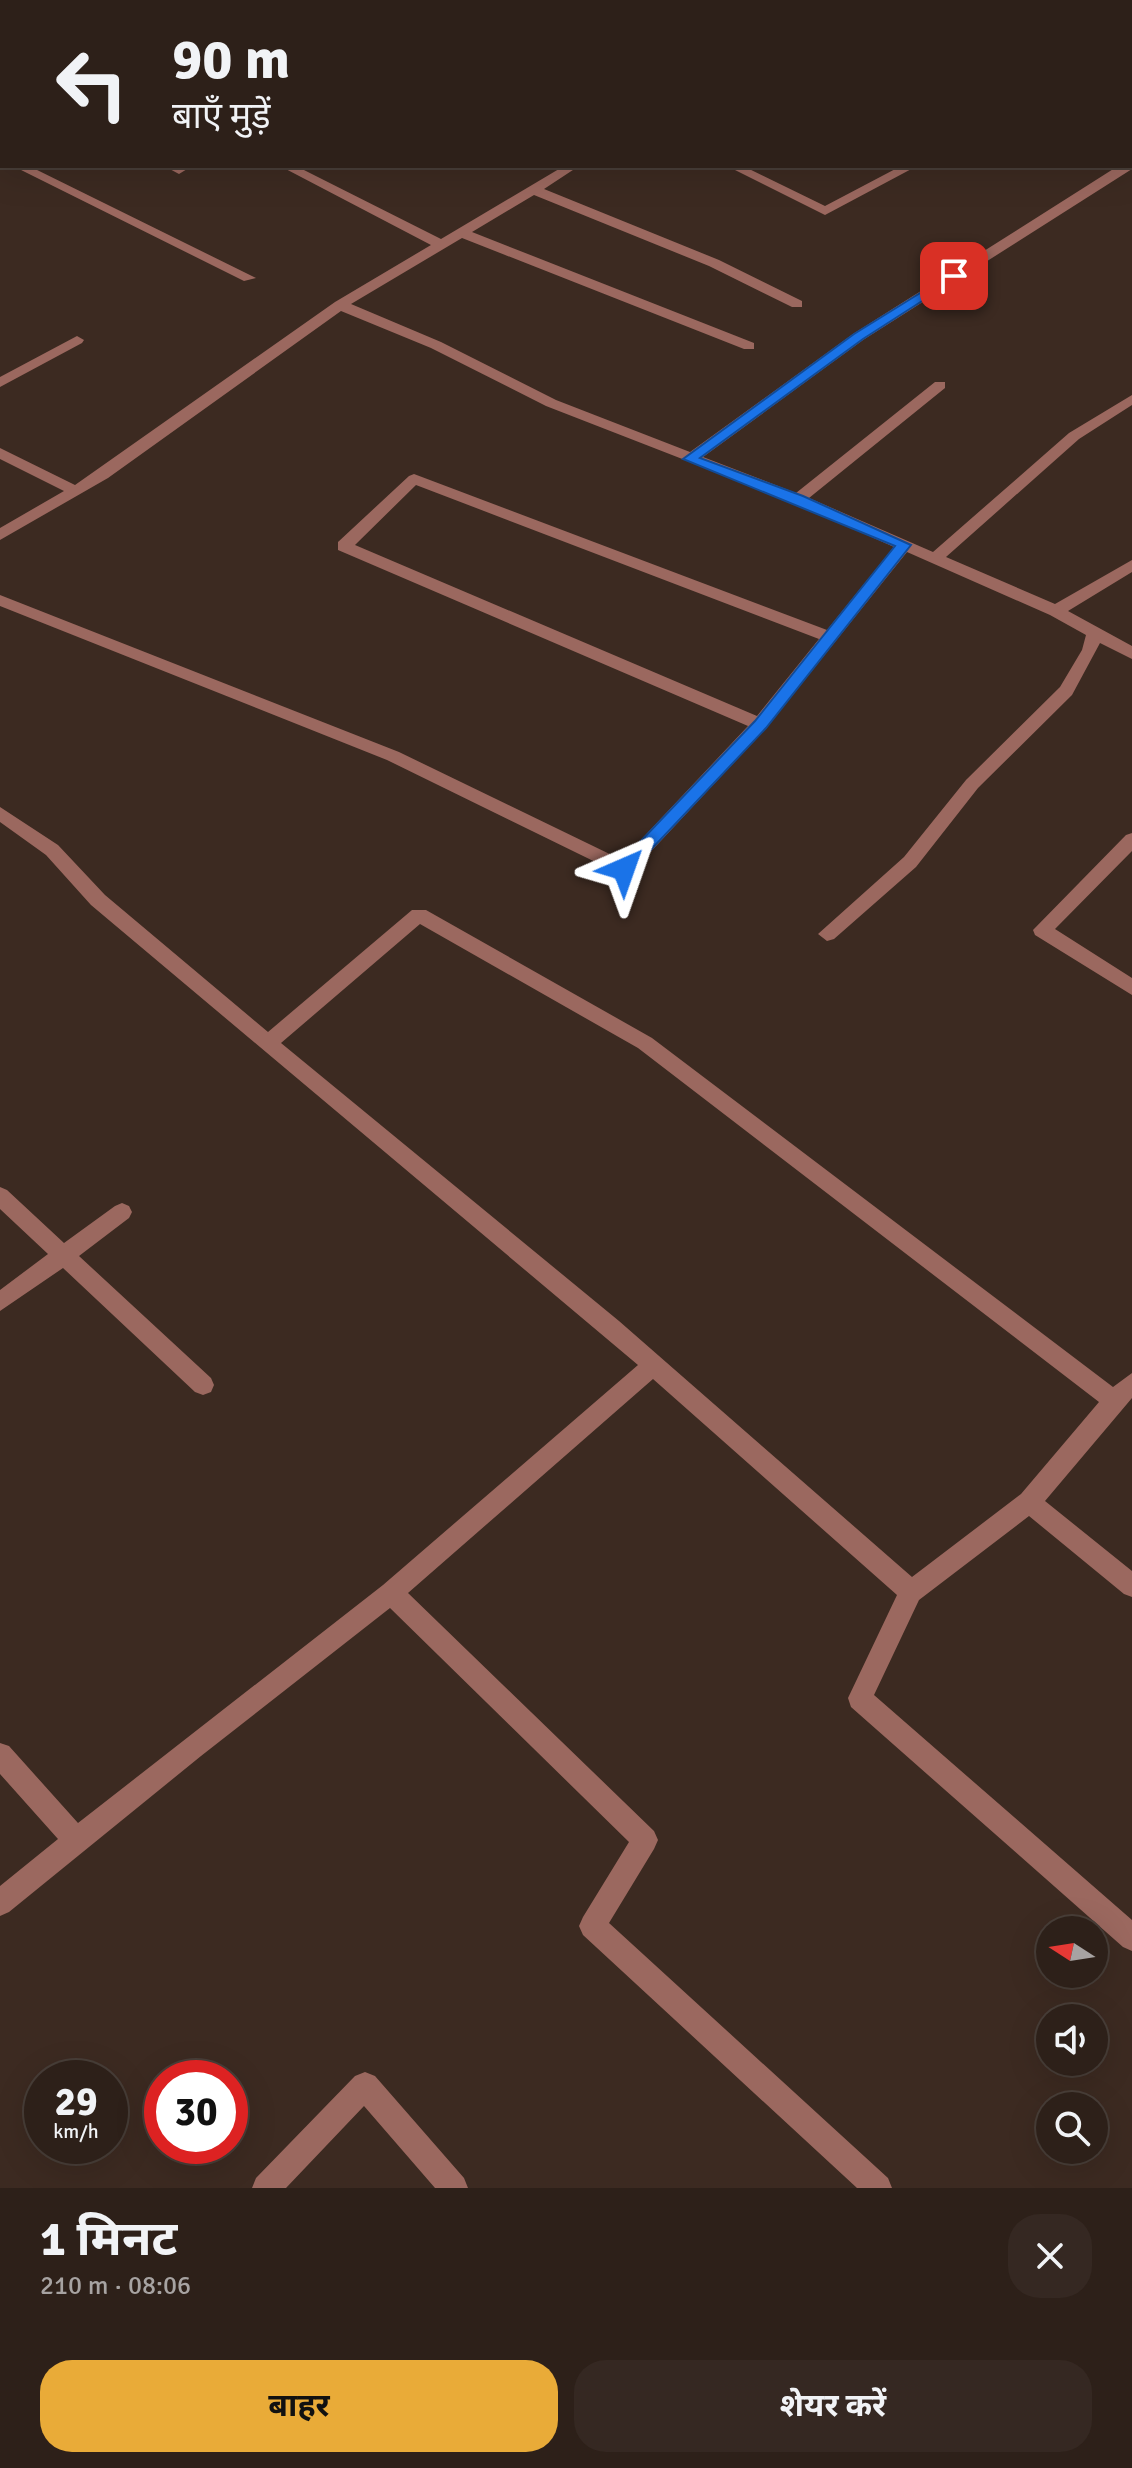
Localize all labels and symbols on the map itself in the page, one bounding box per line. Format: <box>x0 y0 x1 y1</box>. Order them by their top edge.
pin <box>920 242 988 310</box>
position arrow <box>582 827 666 911</box>
north arrow <box>1036 1916 1108 1988</box>
speed limit sign: 30 <box>144 2060 248 2164</box>

